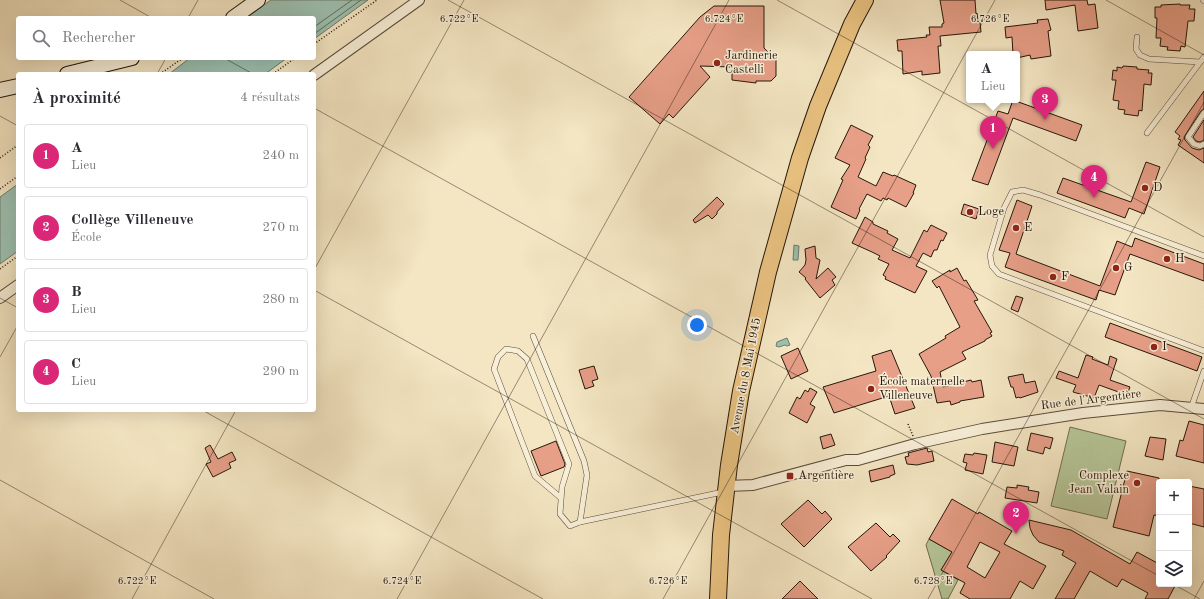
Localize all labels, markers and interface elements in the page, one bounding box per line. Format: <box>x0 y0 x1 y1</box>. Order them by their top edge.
text: 6.722°E <box>440 14 478 24</box>
text: 6.724°E <box>705 14 743 24</box>
text: 6.726°E <box>971 14 1009 24</box>
search box <box>16 16 316 60</box>
icon: search <box>30 27 52 49</box>
text: Rechercher <box>62 31 135 46</box>
place label: Jardinerie Castelli <box>725 50 778 76</box>
popup <box>966 51 1020 103</box>
marker: Jardinerie Castelli <box>712 58 722 68</box>
text: A <box>980 62 992 77</box>
text: Lieu <box>980 80 1006 93</box>
pin: 3 <box>1032 87 1058 120</box>
text: À proximité <box>32 90 121 107</box>
text: 4 résultats <box>240 91 300 104</box>
pin: 1 <box>980 116 1006 149</box>
text: A <box>71 141 82 156</box>
text: 1 <box>42 149 50 162</box>
text: 240 m <box>262 149 299 162</box>
text: Lieu <box>71 159 96 172</box>
pin: 4 <box>1081 165 1107 198</box>
place label: D <box>1153 182 1162 194</box>
marker: D <box>1140 183 1150 193</box>
place label: Loge <box>978 206 1004 218</box>
marker: Loge <box>965 207 975 217</box>
text: Collège Villeneuve <box>71 213 194 228</box>
text: 2 <box>42 221 50 234</box>
text: 270 m <box>262 221 299 234</box>
place label: E <box>1024 222 1032 234</box>
marker: E <box>1011 223 1021 233</box>
text: École <box>71 231 102 244</box>
place label: H <box>1175 253 1184 265</box>
marker: H <box>1162 254 1172 264</box>
place label: G <box>1124 262 1133 274</box>
marker: G <box>1111 263 1121 273</box>
place label: F <box>1061 271 1069 283</box>
marker: F <box>1048 272 1058 282</box>
text: B <box>71 285 82 300</box>
text: 3 <box>42 293 50 306</box>
text: 280 m <box>262 293 299 306</box>
text: Lieu <box>71 303 96 316</box>
your location <box>687 315 707 335</box>
street label: Avenue du 8 Mai 1945 <box>728 317 763 435</box>
place label: I <box>1162 341 1167 353</box>
marker: I <box>1149 342 1159 352</box>
text: C <box>71 357 81 372</box>
text: 4 <box>42 365 50 378</box>
text: 290 m <box>262 365 299 378</box>
place label: École maternelle Villeneuve <box>879 373 965 402</box>
text: Lieu <box>71 375 96 388</box>
marker: École maternelle Villeneuve <box>866 384 876 394</box>
street label: Rue de l'Argentière <box>1040 388 1142 412</box>
place label: Argentière <box>798 470 854 482</box>
place label: Complexe Jean Valain <box>1068 470 1130 496</box>
marker: Argentière <box>785 471 795 481</box>
marker: Complexe Jean Valain <box>1132 478 1142 488</box>
map controls <box>1156 479 1192 587</box>
button: + <box>1156 479 1192 515</box>
pin: 2 <box>1003 501 1029 534</box>
button: − <box>1156 515 1192 551</box>
button: layers <box>1156 551 1192 587</box>
text: 6.722°E <box>118 576 156 586</box>
text: 6.724°E <box>383 576 421 586</box>
text: 6.726°E <box>649 576 687 586</box>
text: 6.728°E <box>914 576 952 586</box>

